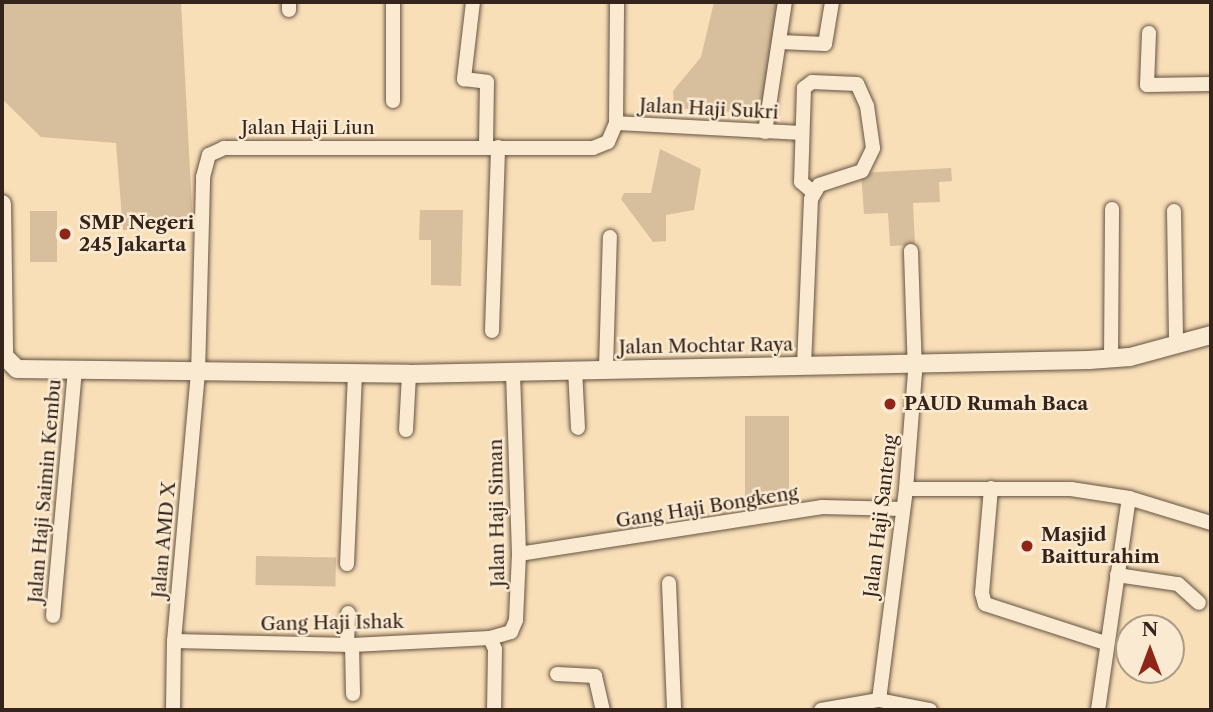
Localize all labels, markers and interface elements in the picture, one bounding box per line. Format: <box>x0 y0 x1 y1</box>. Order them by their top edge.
street label: Jalan Haji Sukri <box>639 94 779 124</box>
street label: Jalan Haji Liun <box>241 117 375 139</box>
place label: SMP Negeri 245 Jakarta <box>79 212 195 256</box>
marker: SMP Negeri 245 Jakarta <box>57 226 73 242</box>
street label: Jalan Mochtar Raya <box>618 333 794 359</box>
street label: Jalan Haji Saimin Kembu <box>24 378 66 604</box>
place label: PAUD Rumah Baca <box>904 393 1088 415</box>
marker: PAUD Rumah Baca <box>882 396 898 412</box>
street label: Jalan Haji Santeng <box>860 433 902 599</box>
street label: Jalan Haji Siman <box>484 439 510 587</box>
street label: Jalan AMD X <box>148 480 180 600</box>
street label: Gang Haji Bongkeng <box>614 481 800 533</box>
place label: Masjid Baitturahim <box>1041 524 1160 568</box>
marker: Masjid Baitturahim <box>1019 538 1035 554</box>
street label: Gang Haji Ishak <box>260 610 404 636</box>
north arrow <box>1115 614 1185 684</box>
text: N <box>1142 618 1158 641</box>

